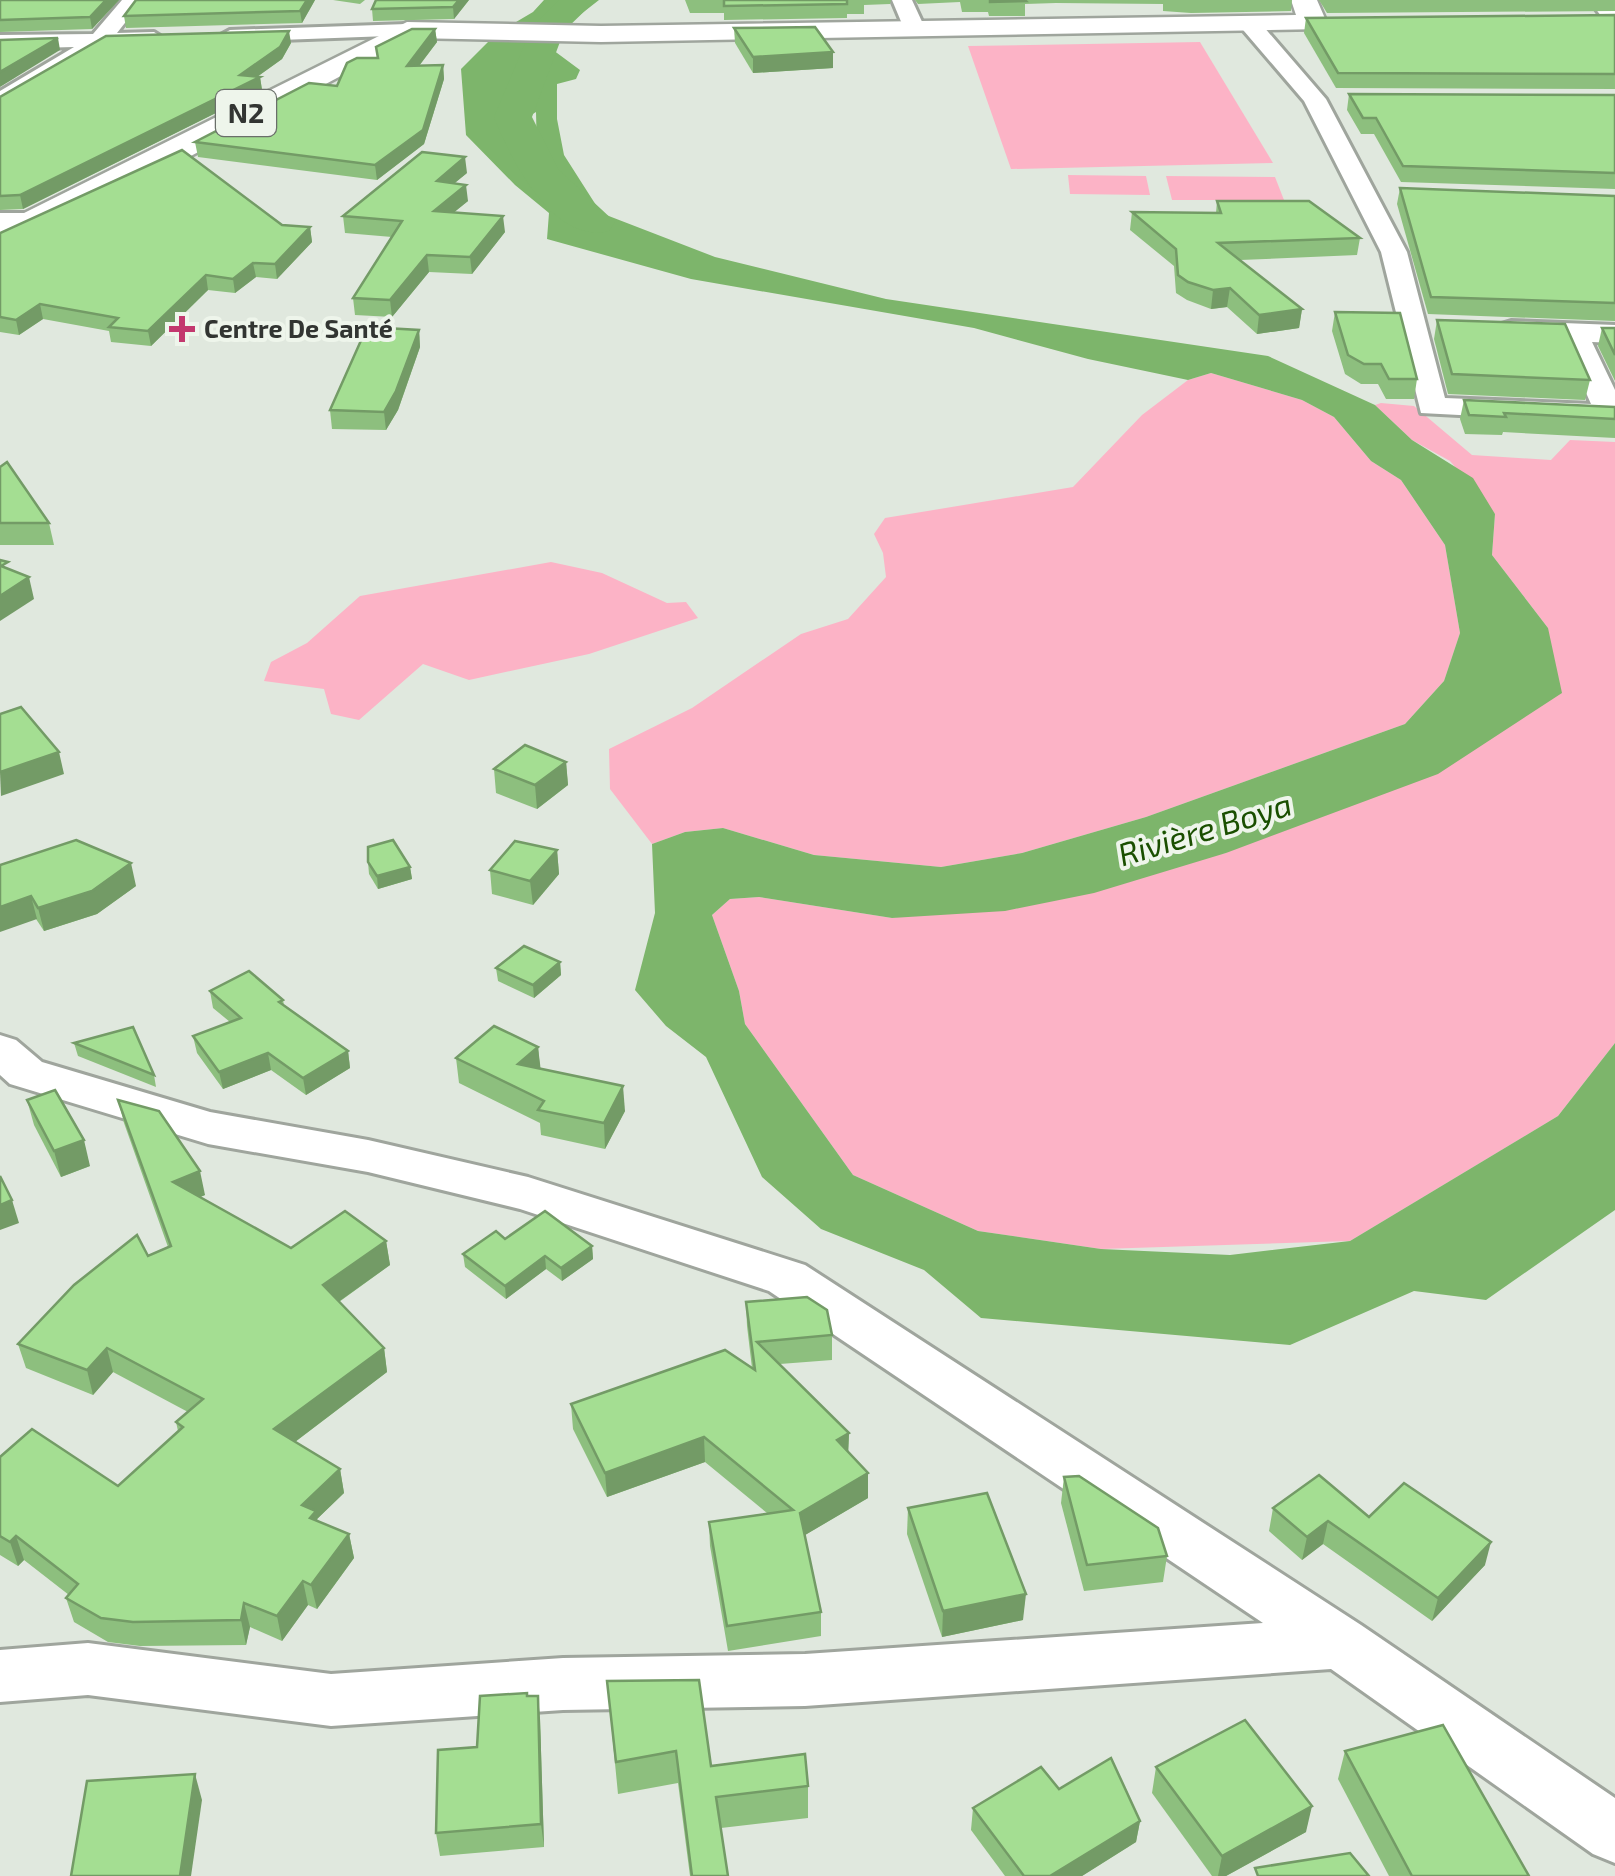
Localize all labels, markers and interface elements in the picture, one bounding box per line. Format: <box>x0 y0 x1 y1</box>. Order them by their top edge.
road number: N2 <box>216 90 276 136</box>
place label: Centre De Santé <box>204 313 393 343</box>
marker: Centre De Santé <box>169 316 195 342</box>
water label: Rivière Boya <box>1113 784 1296 873</box>

